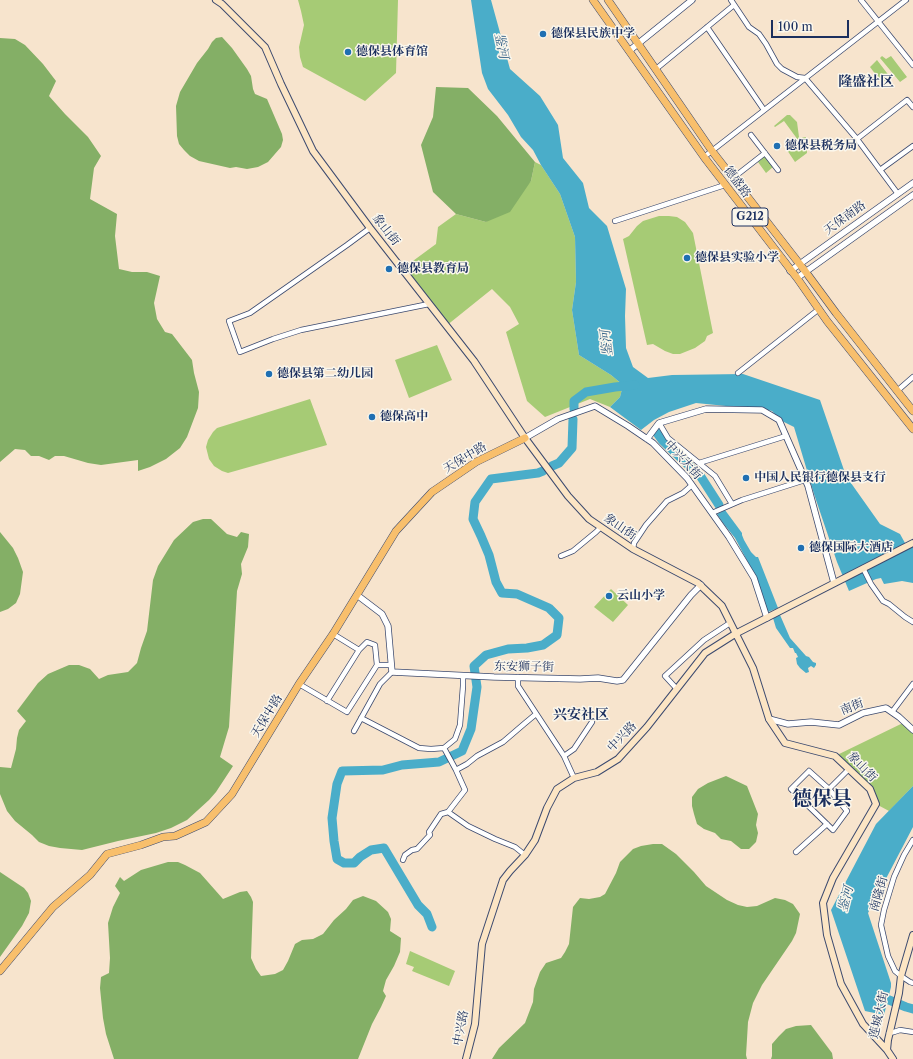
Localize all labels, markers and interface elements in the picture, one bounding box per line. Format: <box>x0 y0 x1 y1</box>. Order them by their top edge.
scale bar <box>773 12 851 38</box>
text: 100 m <box>778 19 813 34</box>
place label: 德保县民族中学 <box>551 27 635 41</box>
marker: 德保县民族中学 <box>538 29 548 39</box>
water label: 鉴河 <box>491 32 511 60</box>
place label: 德保县体育馆 <box>356 45 428 59</box>
marker: 德保县体育馆 <box>343 47 353 57</box>
district label: 隆盛社区 <box>838 74 894 90</box>
place label: 德保县税务局 <box>785 139 857 153</box>
marker: 德保县税务局 <box>772 141 782 151</box>
street label: 德盛路 <box>720 163 754 201</box>
street label: 天保南路 <box>821 198 869 238</box>
road number: G212 <box>732 208 768 226</box>
street label: 象山街 <box>369 211 403 249</box>
place label: 德保县实验小学 <box>695 251 779 265</box>
marker: 德保县实验小学 <box>682 253 692 263</box>
place label: 德保县教育局 <box>397 262 469 276</box>
marker: 德保县教育局 <box>384 264 394 274</box>
water label: 鉴河 <box>598 329 616 357</box>
place label: 德保县第二幼儿园 <box>277 367 373 381</box>
marker: 德保县第二幼儿园 <box>264 369 274 379</box>
place label: 德保高中 <box>380 410 428 424</box>
marker: 德保高中 <box>367 412 377 422</box>
street label: 中兴大街 <box>662 437 704 483</box>
street label: 天保中路 <box>441 439 489 477</box>
place label: 中国人民银行德保县支行 <box>754 471 886 485</box>
marker: 中国人民银行德保县支行 <box>741 473 751 483</box>
street label: 象山街 <box>601 511 639 543</box>
place label: 德保国际大酒店 <box>809 541 893 555</box>
marker: 德保国际大酒店 <box>796 543 806 553</box>
place label: 云山小学 <box>617 589 665 603</box>
marker: 云山小学 <box>604 591 614 601</box>
street label: 东安狮子街 <box>494 659 554 675</box>
street label: 天保中路 <box>248 692 286 740</box>
street label: 南街 <box>838 696 866 718</box>
district label: 兴安社区 <box>553 707 609 723</box>
street label: 中兴路 <box>604 719 640 755</box>
street label: 象山街 <box>844 749 880 785</box>
district label: 德保县 <box>792 787 852 811</box>
street label: 南隆街 <box>867 875 891 913</box>
water label: 鉴河 <box>835 884 857 914</box>
street label: 莲城大街 <box>867 990 891 1040</box>
street label: 中兴路 <box>450 1009 472 1047</box>

